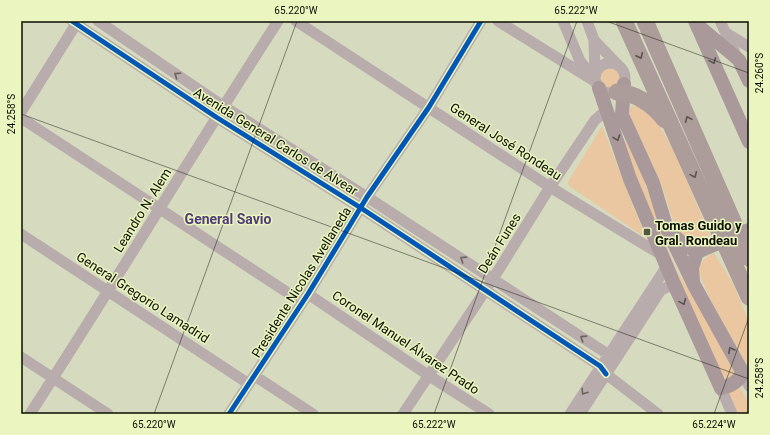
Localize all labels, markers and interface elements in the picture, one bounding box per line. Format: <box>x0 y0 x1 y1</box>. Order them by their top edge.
text: 65.220°W <box>274 5 318 16</box>
text: 65.222°W <box>554 5 598 16</box>
one-way arrow <box>635 52 643 60</box>
text: 24.260°S <box>754 53 765 93</box>
one-way arrow <box>708 56 716 64</box>
one-way arrow <box>174 72 181 80</box>
street label: Avenida General Carlos de Alvear <box>191 85 361 199</box>
text: 24.258°S <box>6 94 17 134</box>
street label: General José Rondeau <box>447 100 564 183</box>
one-way arrow <box>685 116 693 123</box>
one-way arrow <box>612 134 621 141</box>
street label: Leandro N. Alem <box>111 165 174 255</box>
one-way arrow <box>689 170 697 178</box>
street label: Presidente Nicolas Avellaneda <box>249 204 354 360</box>
street label: Deán Funes <box>475 210 524 276</box>
district label: General Savio <box>185 211 271 227</box>
place label: Tomas Guido y Gral. Rondeau <box>655 218 742 248</box>
marker: Tomas Guido y Gral. Rondeau <box>642 227 652 237</box>
street label: General Gregorio Lamadrid <box>74 249 212 346</box>
one-way arrow <box>460 256 467 264</box>
street label: Coronel Manuel Álvarez Prado <box>329 288 482 397</box>
one-way arrow <box>678 298 686 306</box>
one-way arrow <box>580 335 587 343</box>
one-way arrow <box>728 347 735 354</box>
text: 24.258°S <box>754 358 765 398</box>
one-way arrow <box>581 388 588 395</box>
text: 65.220°W <box>132 419 176 430</box>
text: 65.222°W <box>412 419 456 430</box>
text: 65.224°W <box>692 419 736 430</box>

